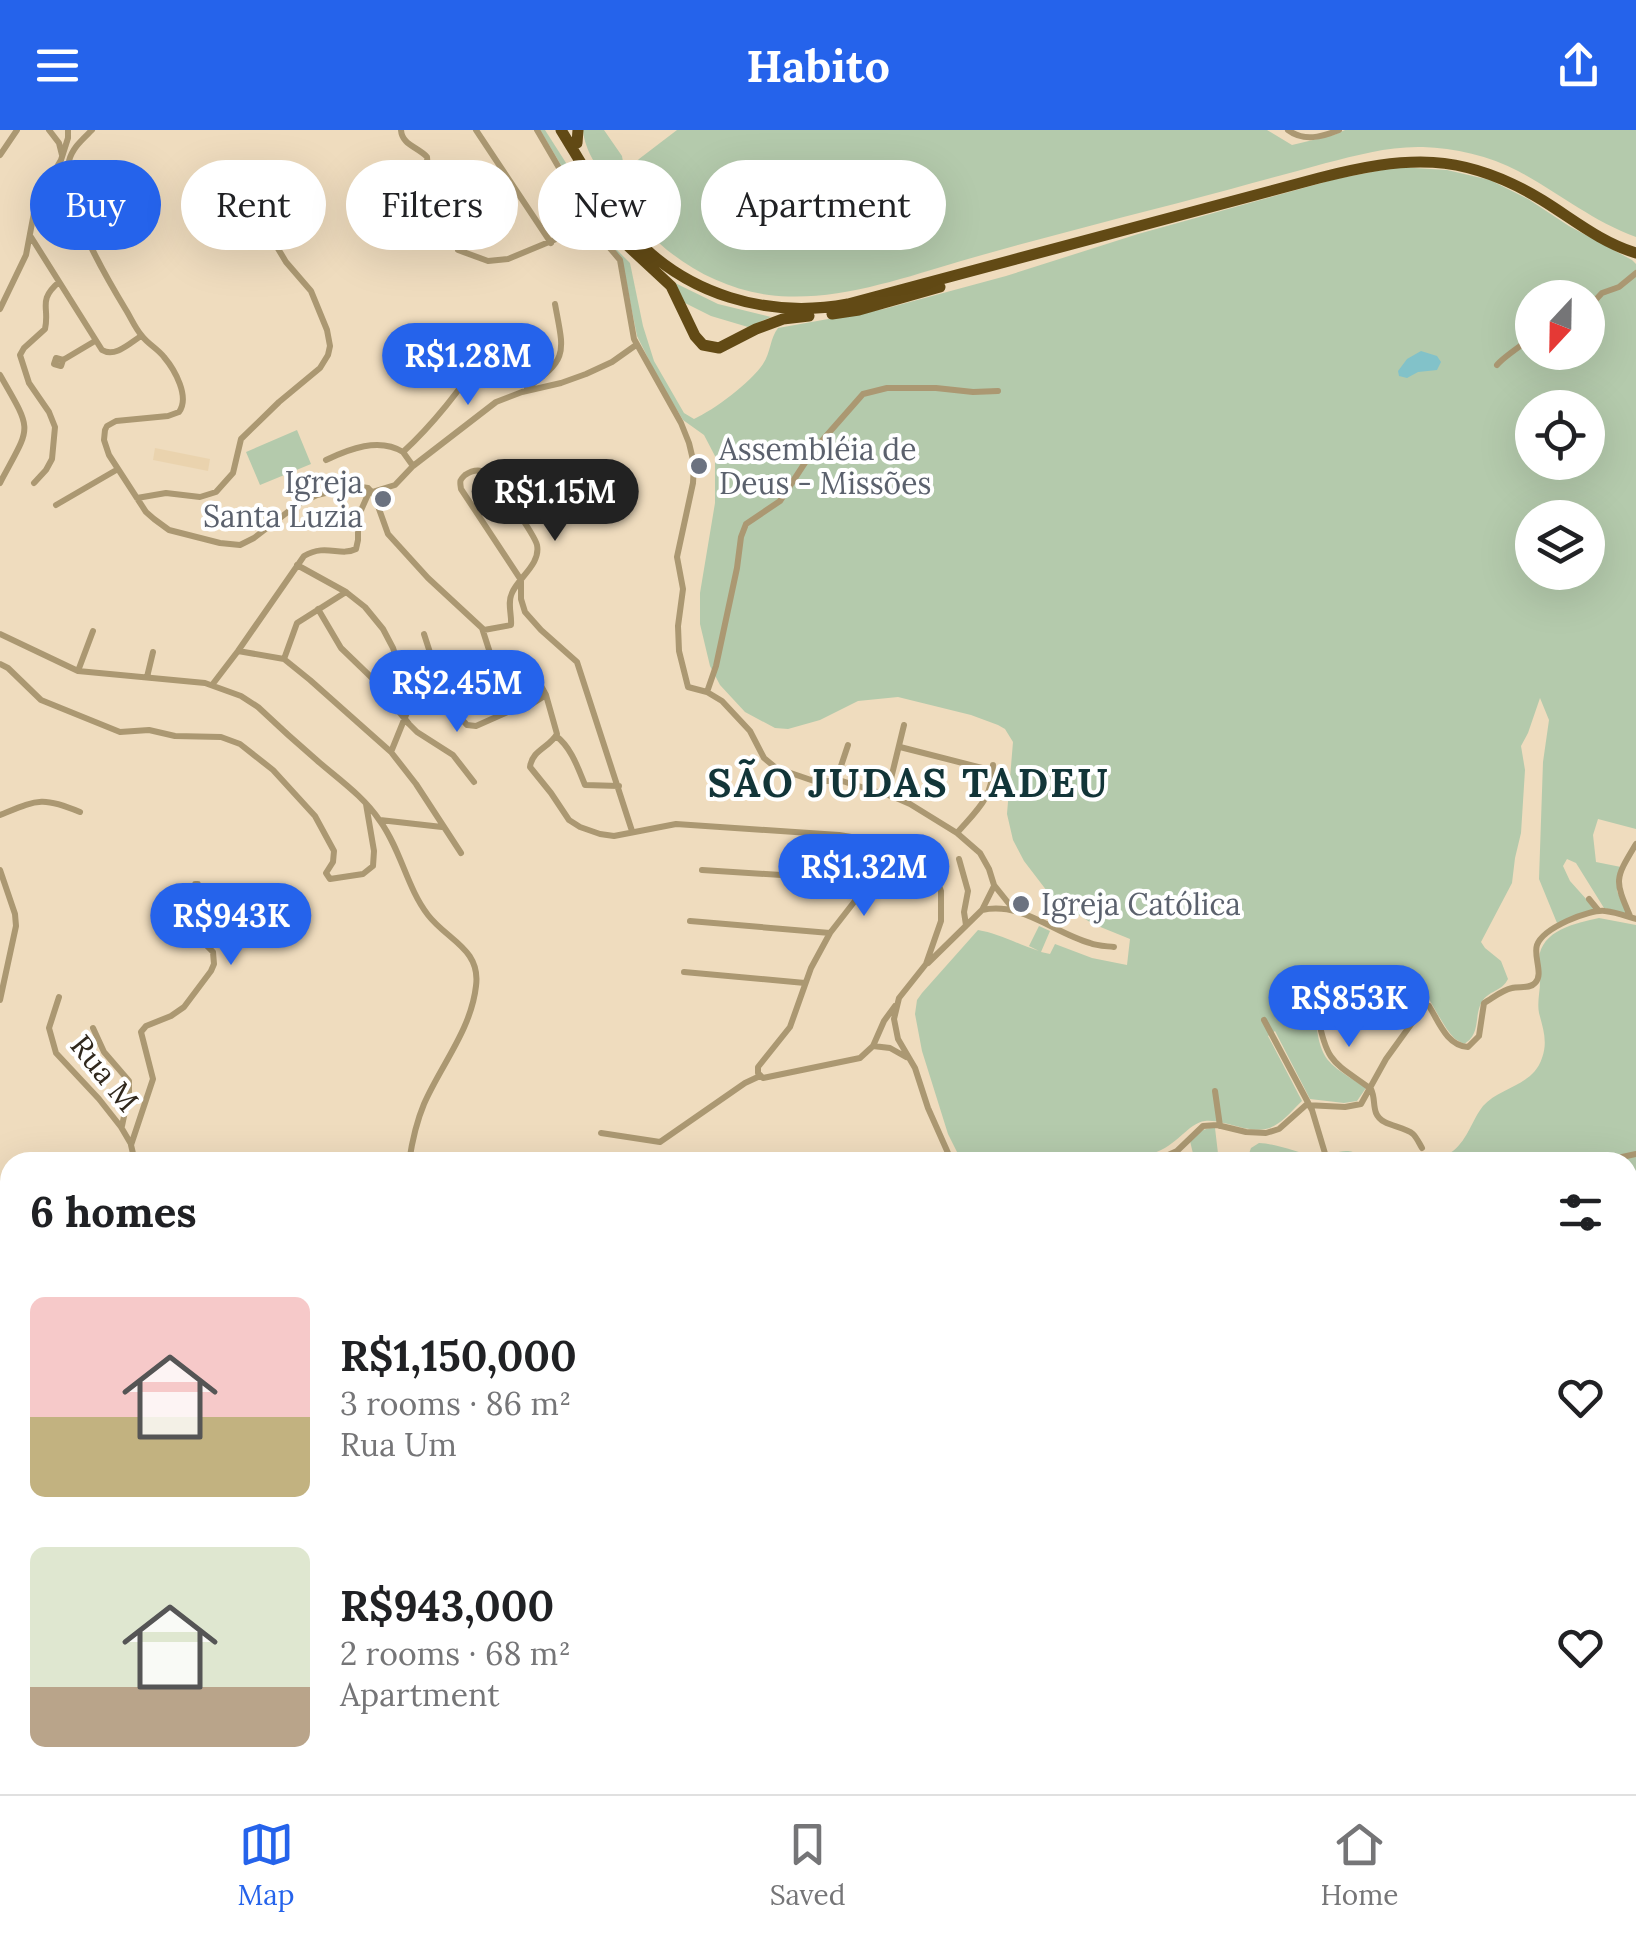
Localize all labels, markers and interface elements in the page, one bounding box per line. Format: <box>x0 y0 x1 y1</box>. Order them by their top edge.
text: Habito <box>746 37 890 94</box>
icon: menu <box>30 38 85 93</box>
icon: share <box>1551 38 1606 93</box>
chip: Buy <box>30 160 161 250</box>
chip: Rent <box>181 160 326 250</box>
chip: Filters <box>346 160 518 250</box>
chip: New <box>538 160 681 250</box>
chip: Apartment <box>701 160 946 250</box>
north arrow <box>1515 280 1605 370</box>
map controls <box>1515 280 1605 590</box>
pin: R$1.28M <box>376 323 560 408</box>
text: R$1.28M <box>404 335 532 376</box>
button: locate <box>1515 390 1605 480</box>
place label: Assembléia de Deus - Missões <box>718 430 931 502</box>
marker: Assembléia de Deus - Missões <box>688 455 710 477</box>
pin: R$1.15M <box>463 459 647 544</box>
place label: Igreja Santa Luzia <box>203 463 363 535</box>
text: R$1.15M <box>494 471 616 512</box>
marker: Igreja Santa Luzia <box>372 488 394 510</box>
button: layers <box>1515 500 1605 590</box>
pin: R$2.45M <box>365 650 549 735</box>
text: R$2.45M <box>391 662 523 703</box>
district label: SÃO JUDAS TADEU <box>708 757 1110 808</box>
pin: R$1.32M <box>772 834 956 919</box>
text: R$1.32M <box>800 846 928 887</box>
pin: R$943K <box>150 883 312 968</box>
place label: Igreja Católica <box>1041 885 1241 924</box>
marker: Igreja Católica <box>1010 893 1032 915</box>
text: R$943K <box>172 895 290 936</box>
pin: R$853K <box>1268 965 1430 1050</box>
text: R$853K <box>1290 977 1408 1018</box>
street label: Rua M <box>63 1027 147 1119</box>
text: 6 homes <box>30 1185 197 1239</box>
icon: filters <box>1553 1185 1608 1240</box>
text: R$1,150,000 <box>340 1329 577 1383</box>
icon: home <box>110 1337 230 1457</box>
icon: heart <box>1553 1370 1608 1425</box>
text: 3 rooms · 86 m² <box>340 1383 571 1424</box>
text: Rua Um <box>340 1424 457 1465</box>
text: R$943,000 <box>340 1579 554 1633</box>
icon: home <box>110 1587 230 1707</box>
icon: heart <box>1553 1620 1608 1675</box>
text: 2 rooms · 68 m² <box>340 1633 571 1674</box>
text: Apartment <box>340 1674 500 1715</box>
tab: Map <box>238 1817 294 1913</box>
tab: Saved <box>770 1817 845 1913</box>
tab: Home <box>1321 1817 1398 1913</box>

